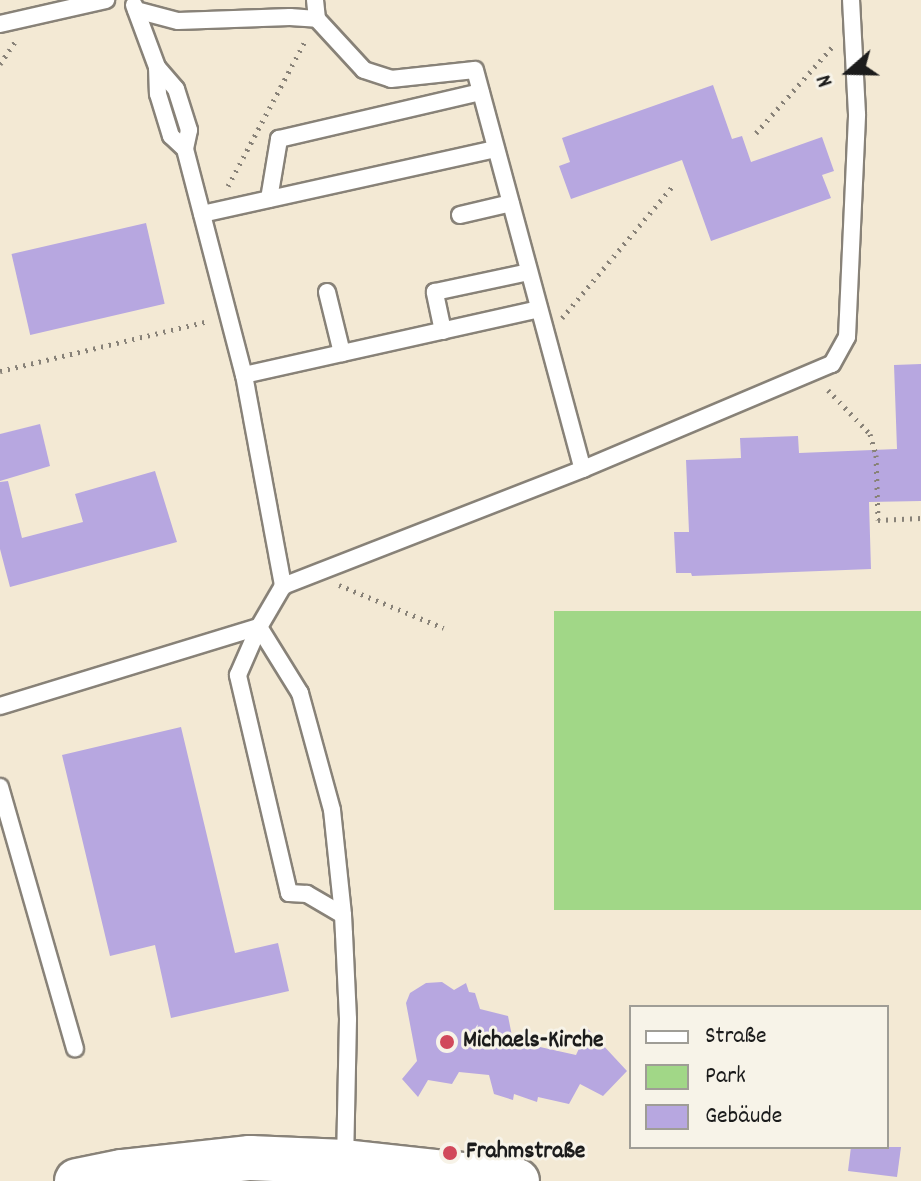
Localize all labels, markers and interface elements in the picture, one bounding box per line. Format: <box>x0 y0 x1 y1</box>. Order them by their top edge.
north arrow <box>809 32 889 112</box>
text: N <box>810 70 842 91</box>
legend <box>629 1005 889 1149</box>
text: Straße <box>705 1020 767 1054</box>
place label: Michaels-Kirche <box>463 1028 604 1056</box>
marker: Michaels-Kirche <box>438 1033 456 1051</box>
text: Park <box>705 1060 746 1094</box>
text: Gebäude <box>705 1100 782 1134</box>
place label: Frahmstraße <box>466 1139 585 1167</box>
marker: Frahmstraße <box>441 1144 459 1162</box>

